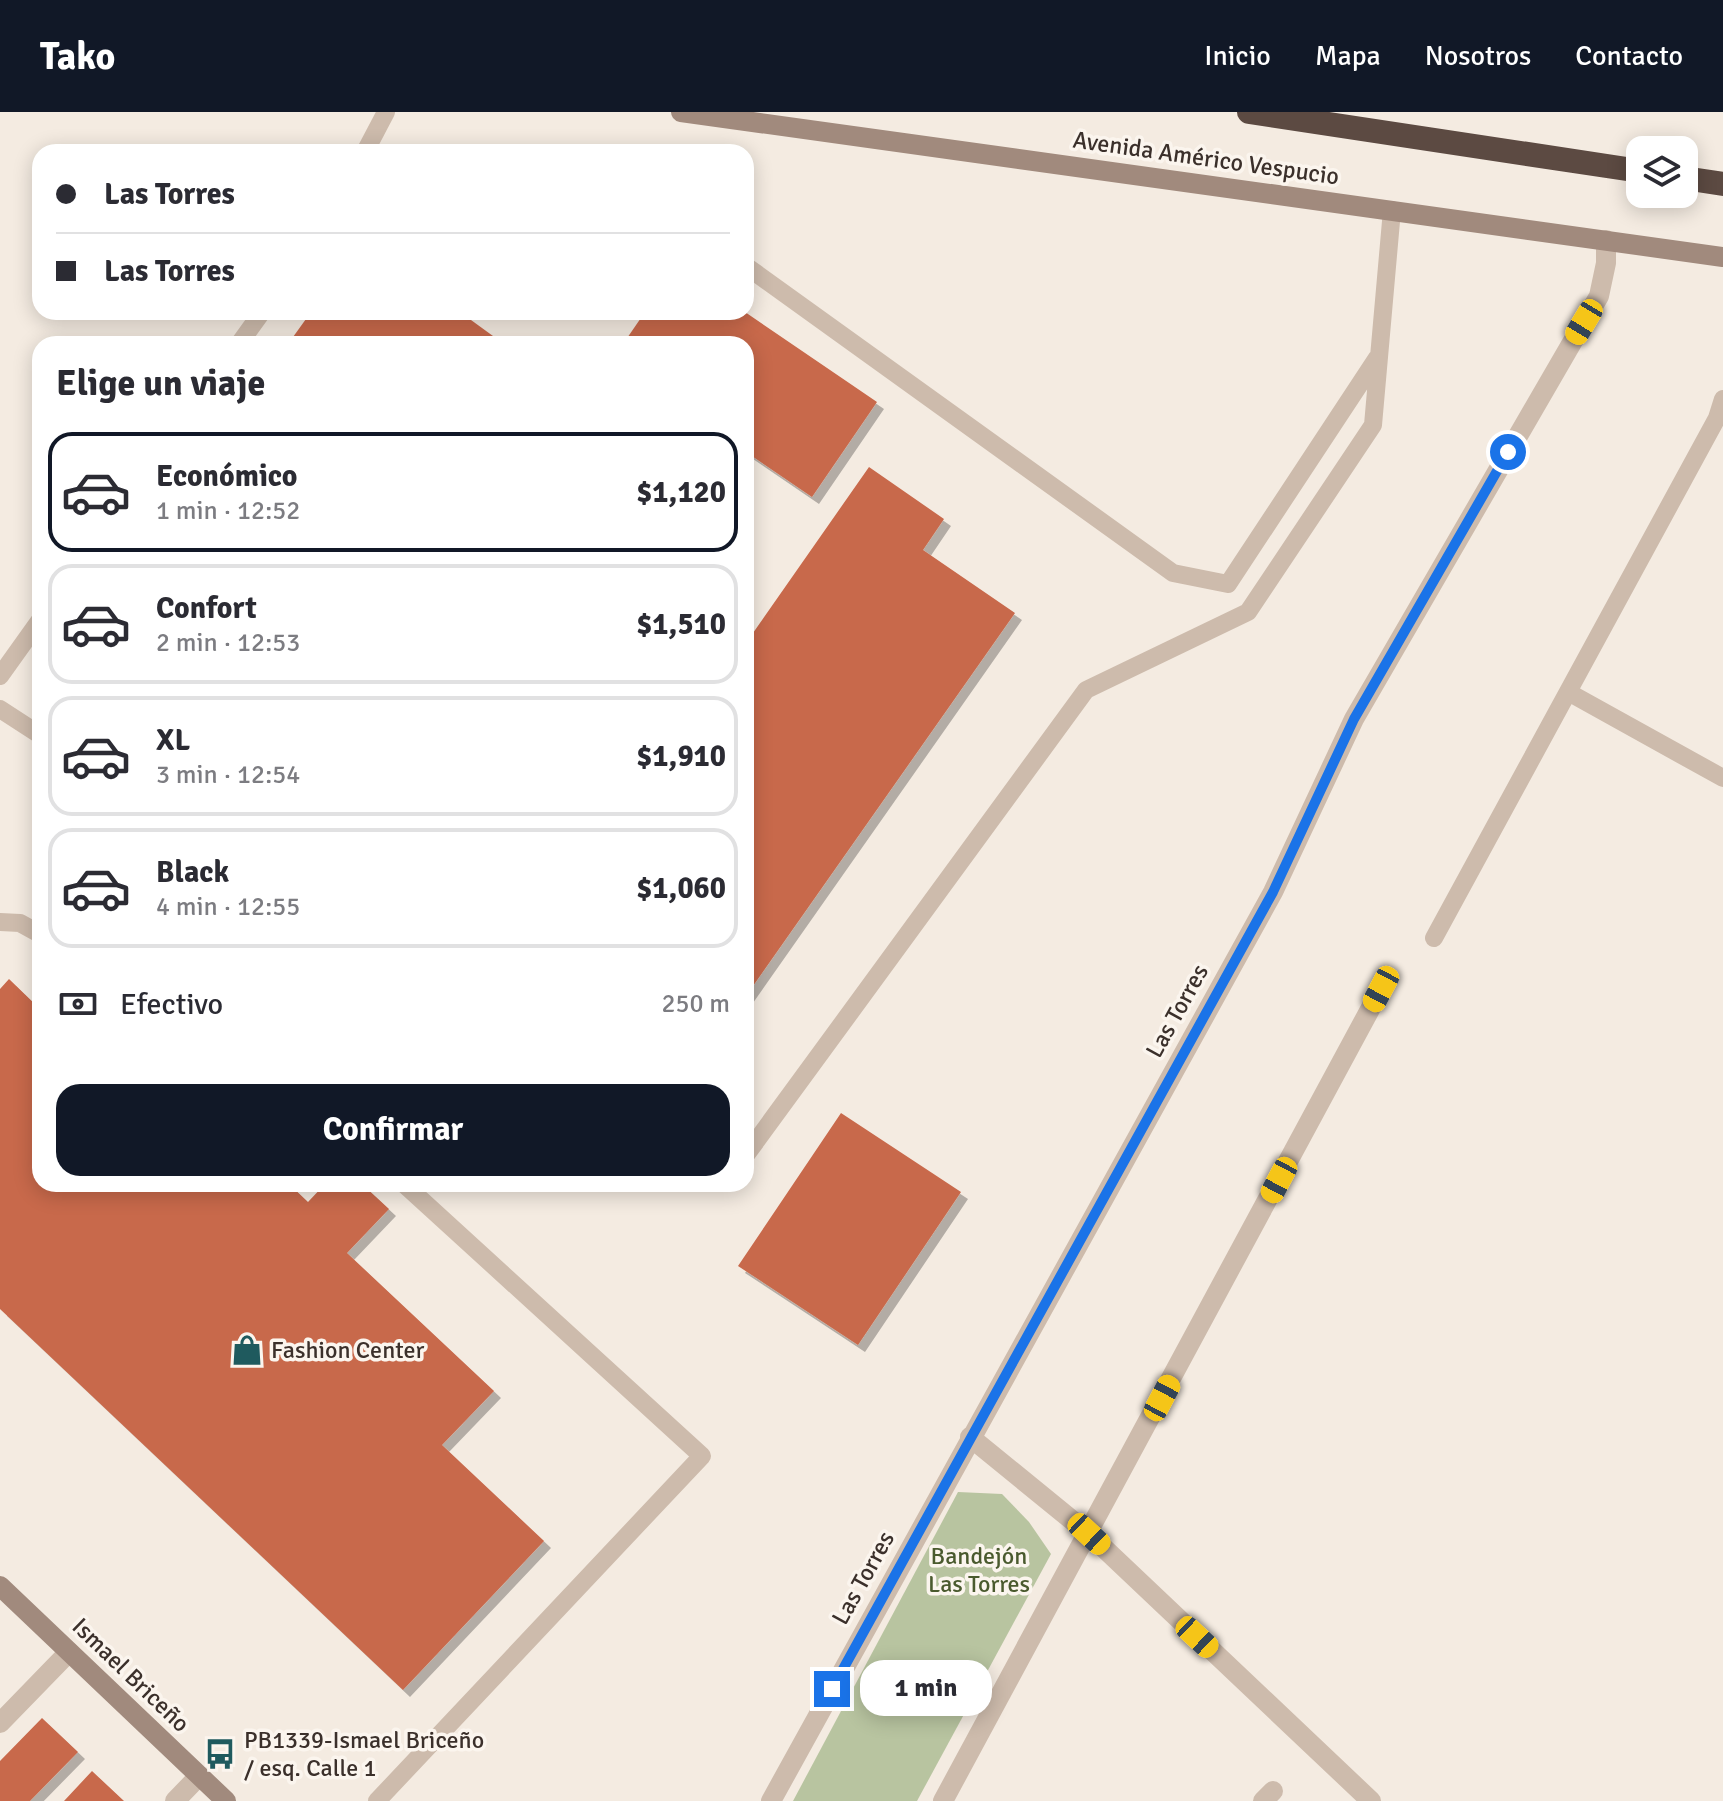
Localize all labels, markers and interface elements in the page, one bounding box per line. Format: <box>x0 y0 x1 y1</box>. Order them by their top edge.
text: Tako <box>40 33 115 80</box>
text: Inicio <box>1204 39 1271 73</box>
text: Mapa <box>1315 39 1381 73</box>
text: Nosotros <box>1425 39 1531 73</box>
text: Contacto <box>1575 39 1683 73</box>
street label: Avenida Américo Vespucio <box>1071 124 1341 192</box>
map controls <box>1626 136 1698 208</box>
button: layers <box>1626 136 1698 208</box>
text: Las Torres <box>104 176 235 213</box>
text: Las Torres <box>104 253 235 290</box>
car <box>1561 295 1607 349</box>
text: Elige un viaje <box>56 361 265 406</box>
route start <box>1490 434 1526 470</box>
icon: car <box>60 456 132 528</box>
text: Económico <box>156 458 298 495</box>
text: $1,120 <box>636 474 726 511</box>
text: 1 min · 12:52 <box>156 495 300 527</box>
icon: car <box>60 588 132 660</box>
text: Confort <box>156 590 257 627</box>
text: $1,510 <box>636 606 726 643</box>
text: 2 min · 12:53 <box>156 627 300 659</box>
icon: car <box>60 720 132 792</box>
text: XL <box>156 722 190 759</box>
text: $1,910 <box>636 738 726 775</box>
text: 3 min · 12:54 <box>156 759 300 791</box>
icon: car <box>60 852 132 924</box>
text: Black <box>156 854 229 891</box>
text: $1,060 <box>636 870 726 907</box>
text: 4 min · 12:55 <box>156 891 300 923</box>
street label: Las Torres <box>1139 959 1215 1063</box>
car <box>1359 962 1403 1016</box>
icon: cash <box>56 982 100 1026</box>
text: Efectivo <box>120 986 223 1023</box>
text: 250 m <box>661 988 730 1020</box>
button: Confirmar <box>56 1084 730 1176</box>
car <box>1257 1153 1301 1207</box>
shop icon: Fashion Center <box>230 1333 264 1367</box>
place label: Fashion Center <box>271 1335 424 1365</box>
car <box>1140 1371 1184 1425</box>
car <box>1063 1509 1115 1559</box>
street label: Las Torres <box>825 1526 901 1630</box>
park label: Bandejón Las Torres <box>928 1541 1030 1599</box>
street label: Ismael Briceño <box>66 1611 196 1739</box>
car <box>1171 1612 1223 1662</box>
callout: 1 min <box>860 1661 992 1717</box>
route end <box>814 1671 850 1707</box>
text: 1 min <box>895 1672 957 1704</box>
place label: PB1339-Ismael Briceño / esq. Calle 1 <box>244 1725 484 1783</box>
bus stop icon: PB1339-Ismael Briceño / esq. Calle 1 <box>203 1737 237 1771</box>

